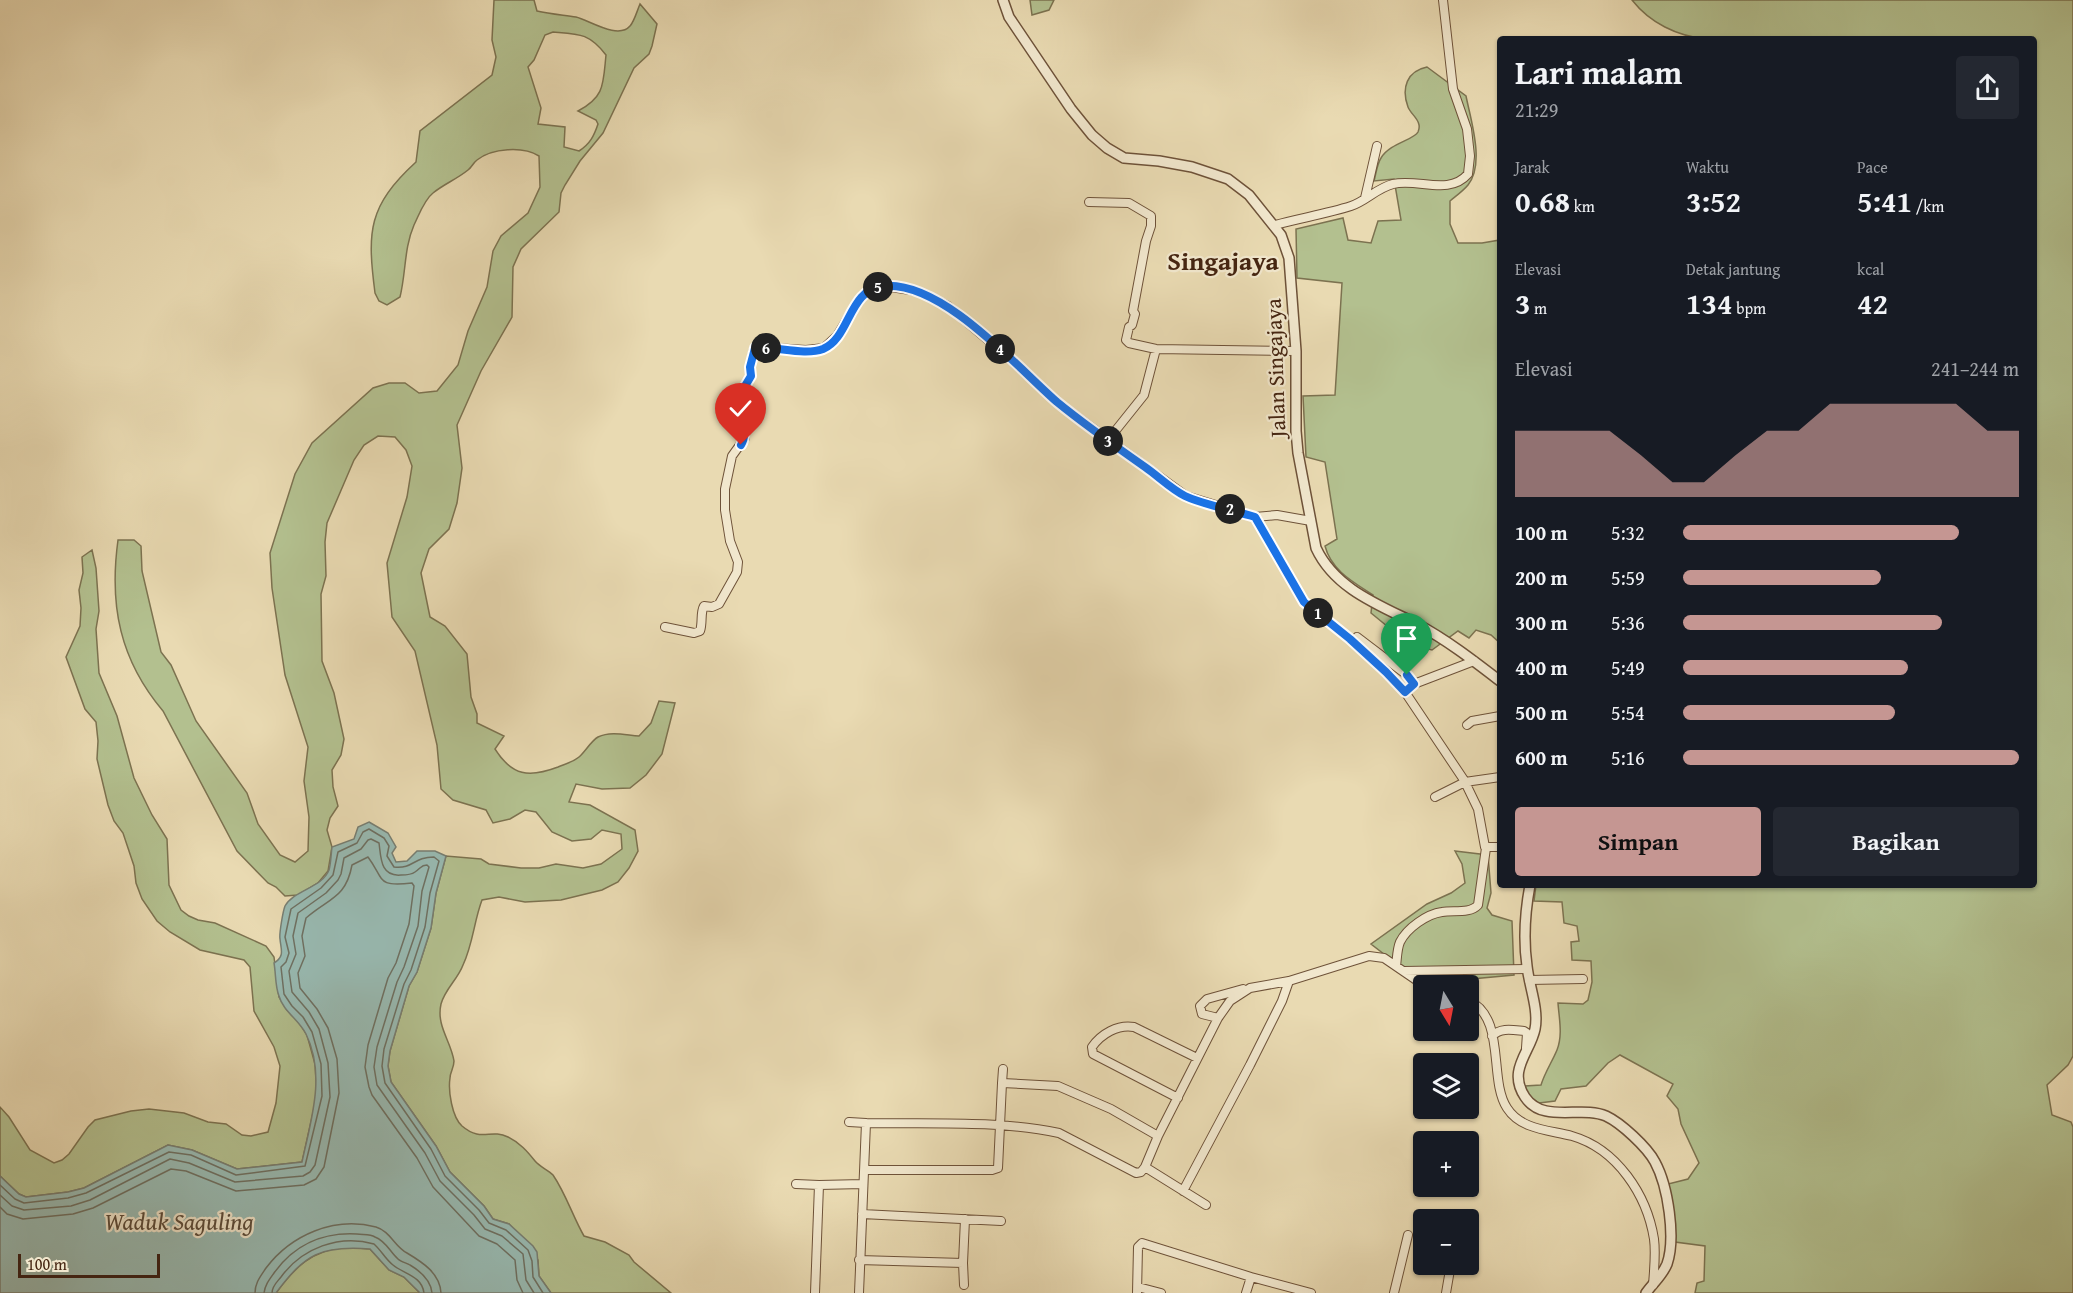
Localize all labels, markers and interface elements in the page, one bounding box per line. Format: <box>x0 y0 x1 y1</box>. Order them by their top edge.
text: Lari malam <box>1515 48 1682 96</box>
button: share <box>1956 56 2019 119</box>
text: 21:29 <box>1515 95 1558 124</box>
text: Jarak <box>1515 155 1550 179</box>
text: Waktu <box>1686 155 1729 179</box>
text: Pace <box>1857 155 1888 179</box>
text: 0.68 <box>1515 179 1570 223</box>
text: 3:52 <box>1686 179 1741 223</box>
text: 5:41 <box>1857 179 1912 223</box>
text: km <box>1570 194 1595 218</box>
text: /km <box>1912 194 1944 218</box>
district label: Singajaya <box>1167 241 1279 280</box>
text: Elevasi <box>1515 257 1561 281</box>
text: Detak jantung <box>1686 257 1780 281</box>
text: kcal <box>1857 257 1884 281</box>
pin: 5 <box>863 272 893 302</box>
text: 5 <box>874 275 882 299</box>
text: 3 <box>1515 281 1531 325</box>
text: 134 <box>1686 281 1733 325</box>
text: 42 <box>1857 281 1888 325</box>
text: m <box>1531 296 1547 320</box>
text: bpm <box>1733 296 1766 320</box>
street label: Jalan Singajaya <box>1257 297 1294 441</box>
pin: 6 <box>751 333 781 363</box>
pin: 4 <box>985 334 1015 364</box>
text: 6 <box>762 336 770 360</box>
text: 4 <box>996 337 1004 361</box>
text: Elevasi <box>1515 354 1573 383</box>
text: 241–244 m <box>1931 354 2019 383</box>
pin <box>715 383 766 445</box>
icon: check <box>724 392 757 425</box>
pin: 3 <box>1093 426 1123 456</box>
text: 3 <box>1104 429 1112 453</box>
pin: 2 <box>1215 494 1245 524</box>
text: 2 <box>1226 497 1234 521</box>
text: 100 m <box>1515 518 1568 547</box>
text: 5:32 <box>1611 518 1645 547</box>
text: 200 m <box>1515 563 1568 592</box>
text: 5:59 <box>1611 563 1645 592</box>
pin: 1 <box>1303 598 1333 628</box>
text: 1 <box>1314 601 1322 625</box>
text: 300 m <box>1515 608 1568 637</box>
text: 5:36 <box>1611 608 1645 637</box>
pin <box>1381 613 1432 675</box>
icon: arrive <box>1390 622 1423 655</box>
text: 400 m <box>1515 653 1568 682</box>
text: 5:49 <box>1611 653 1645 682</box>
text: 500 m <box>1515 698 1568 727</box>
text: 5:54 <box>1611 698 1645 727</box>
text: 600 m <box>1515 743 1568 772</box>
text: 5:16 <box>1611 743 1645 772</box>
button: Simpan <box>1515 807 1761 876</box>
button: Bagikan <box>1773 807 2019 876</box>
north arrow <box>1413 975 1479 1041</box>
map controls <box>1413 975 1479 1275</box>
button: layers <box>1413 1053 1479 1119</box>
button: + <box>1413 1131 1479 1197</box>
water label: Waduk Saguling <box>105 1204 253 1239</box>
button: − <box>1413 1209 1479 1275</box>
scale bar <box>18 1251 160 1278</box>
text: 100 m <box>27 1252 67 1276</box>

